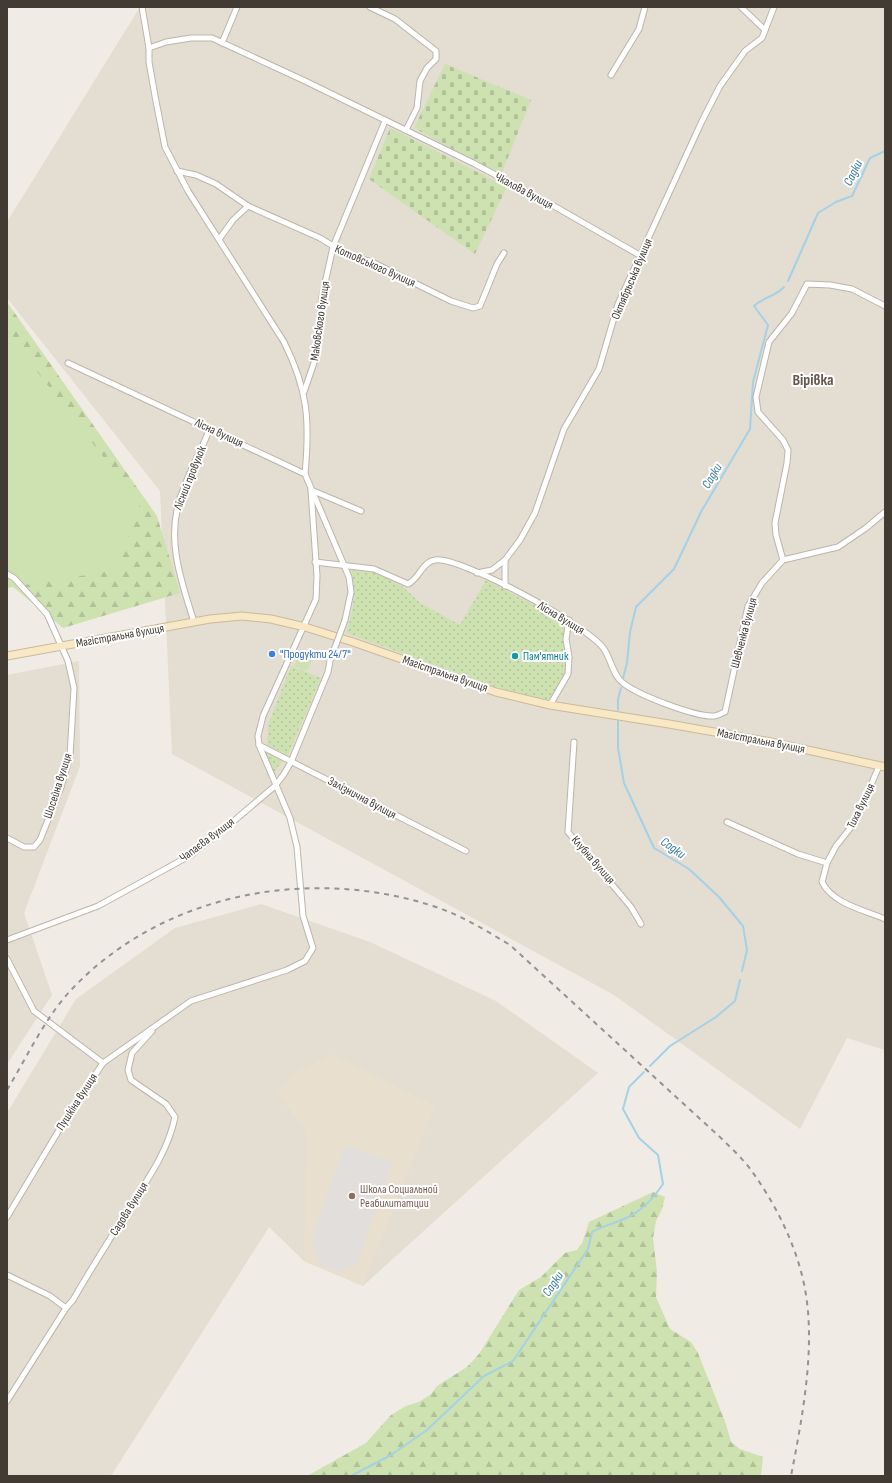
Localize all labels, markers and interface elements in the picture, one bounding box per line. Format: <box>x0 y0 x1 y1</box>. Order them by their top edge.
water label: Садки <box>840 157 866 189</box>
street label: Чкалова вулиця <box>492 169 556 213</box>
street label: Октябрьська вулиця <box>608 236 656 322</box>
street label: Котовського вулиця <box>332 242 418 291</box>
street label: Маковского вулиця <box>307 280 333 362</box>
district label: Вірівка <box>792 371 834 390</box>
street label: Лісна вулиця <box>191 415 246 451</box>
street label: Лісний провулок <box>170 444 210 513</box>
water label: Садки <box>698 460 726 492</box>
street label: Шевченка вулиця <box>727 596 761 670</box>
street label: Лісна вулиця <box>534 598 587 638</box>
street label: Магістральна вулиця <box>75 621 166 651</box>
place label: "Продукти 24/7" <box>280 647 351 662</box>
marker: "Продукти 24/7" <box>267 649 277 659</box>
place label: Пам'ятник <box>523 649 569 664</box>
marker: Пам'ятник <box>510 651 520 661</box>
street label: Магістральна вулиця <box>400 652 490 696</box>
street label: Магістральна вулиця <box>716 725 807 757</box>
street label: Шосейна вулиця <box>40 751 76 821</box>
street label: Залізнична вулиця <box>325 774 399 823</box>
street label: Тиха вулиця <box>844 781 878 831</box>
street label: Чапаєва вулиця <box>177 814 238 866</box>
street label: Клубна вулиця <box>568 833 618 888</box>
water label: Садки <box>657 834 689 863</box>
street label: Пушкіна вулиця <box>53 1070 101 1133</box>
street label: Садова вулиця <box>107 1179 151 1239</box>
place label: Школа Социальной Реабилитатции <box>360 1182 438 1211</box>
marker: Школа Социальной Реабилитатции <box>347 1191 357 1201</box>
water label: Садки <box>539 1268 567 1300</box>

